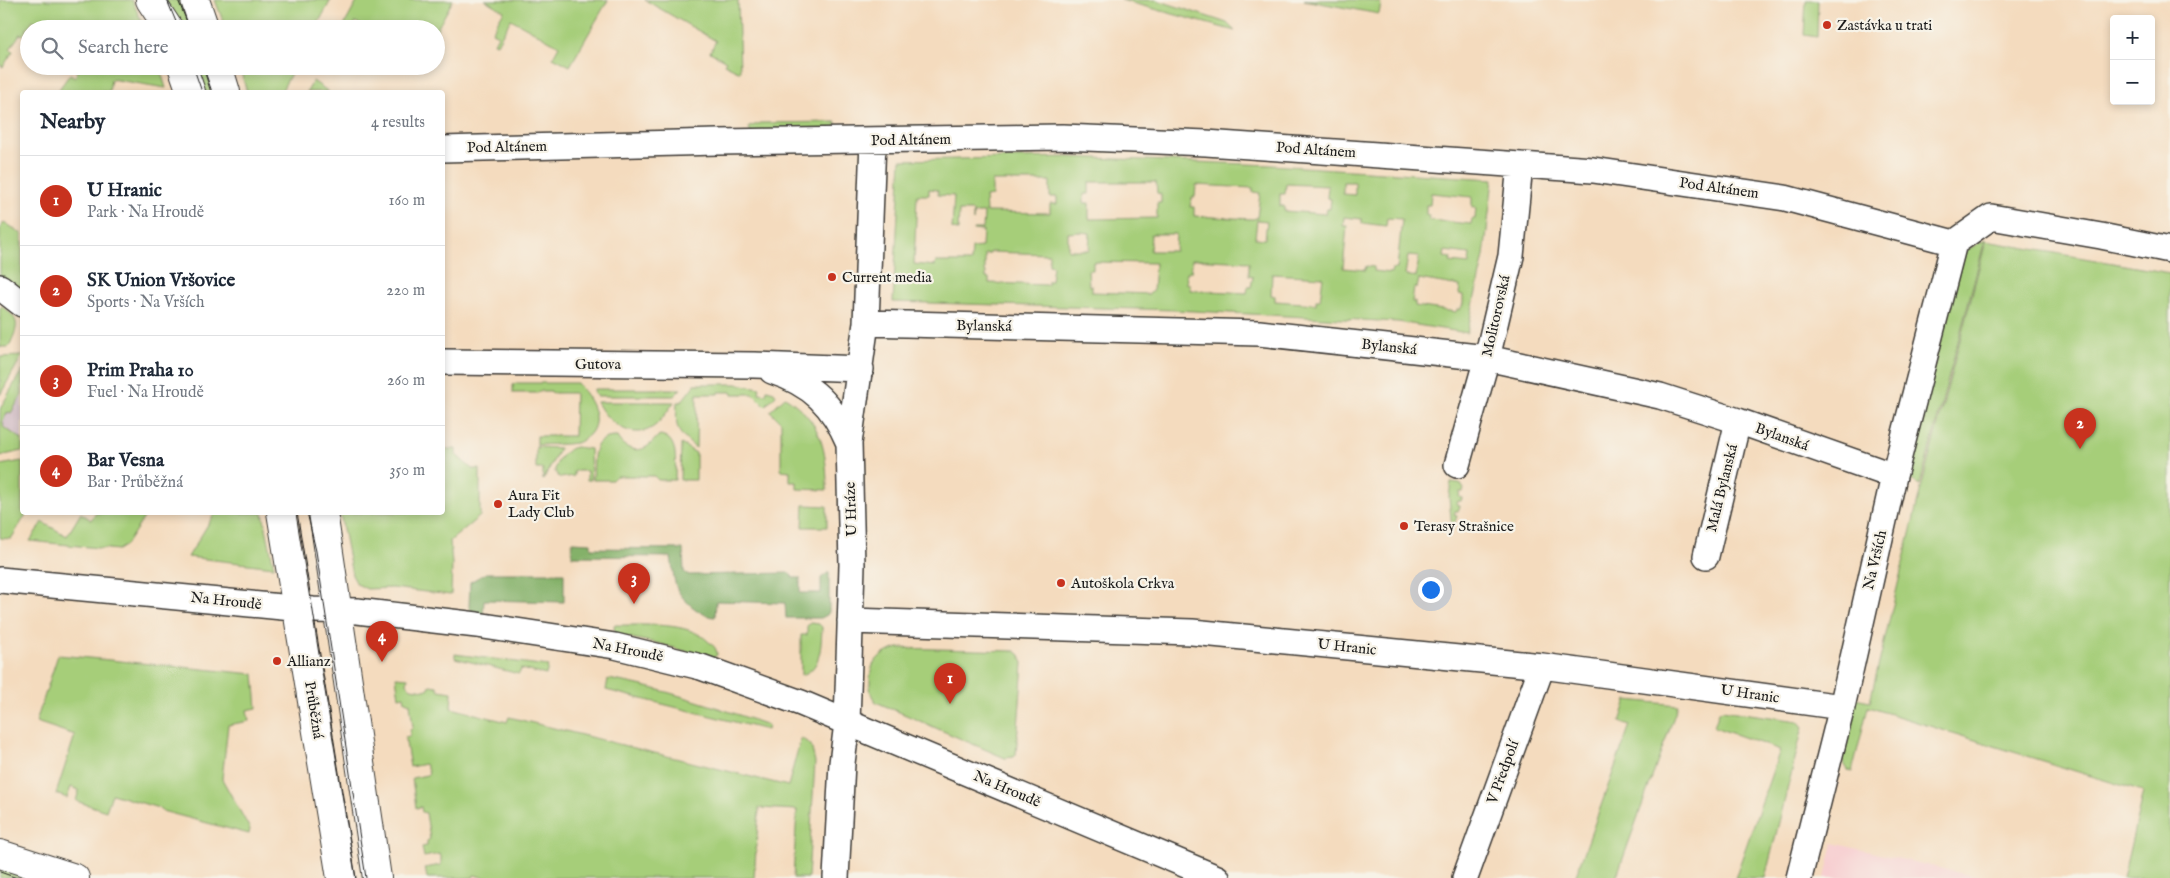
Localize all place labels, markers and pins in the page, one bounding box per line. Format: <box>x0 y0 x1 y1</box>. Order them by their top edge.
place label: Zastávka u trati <box>1837 16 1932 35</box>
marker: Zastávka u trati <box>1821 19 1833 31</box>
place label: Current media <box>842 268 932 287</box>
marker: Current media <box>826 271 838 283</box>
pin: 2 <box>2064 408 2096 449</box>
place label: Aura Fit Lady Club <box>507 486 574 522</box>
marker: Aura Fit Lady Club <box>492 498 504 510</box>
place label: Terasy Strašnice <box>1414 517 1514 536</box>
marker: Terasy Strašnice <box>1398 520 1410 532</box>
pin: 3 <box>618 563 650 604</box>
place label: Autoškola Crkva <box>1070 574 1175 593</box>
marker: Autoškola Crkva <box>1055 577 1067 589</box>
pin: 4 <box>366 621 398 662</box>
place label: Allianz <box>286 652 331 671</box>
marker: Allianz <box>271 655 283 667</box>
pin: 1 <box>934 663 966 704</box>

